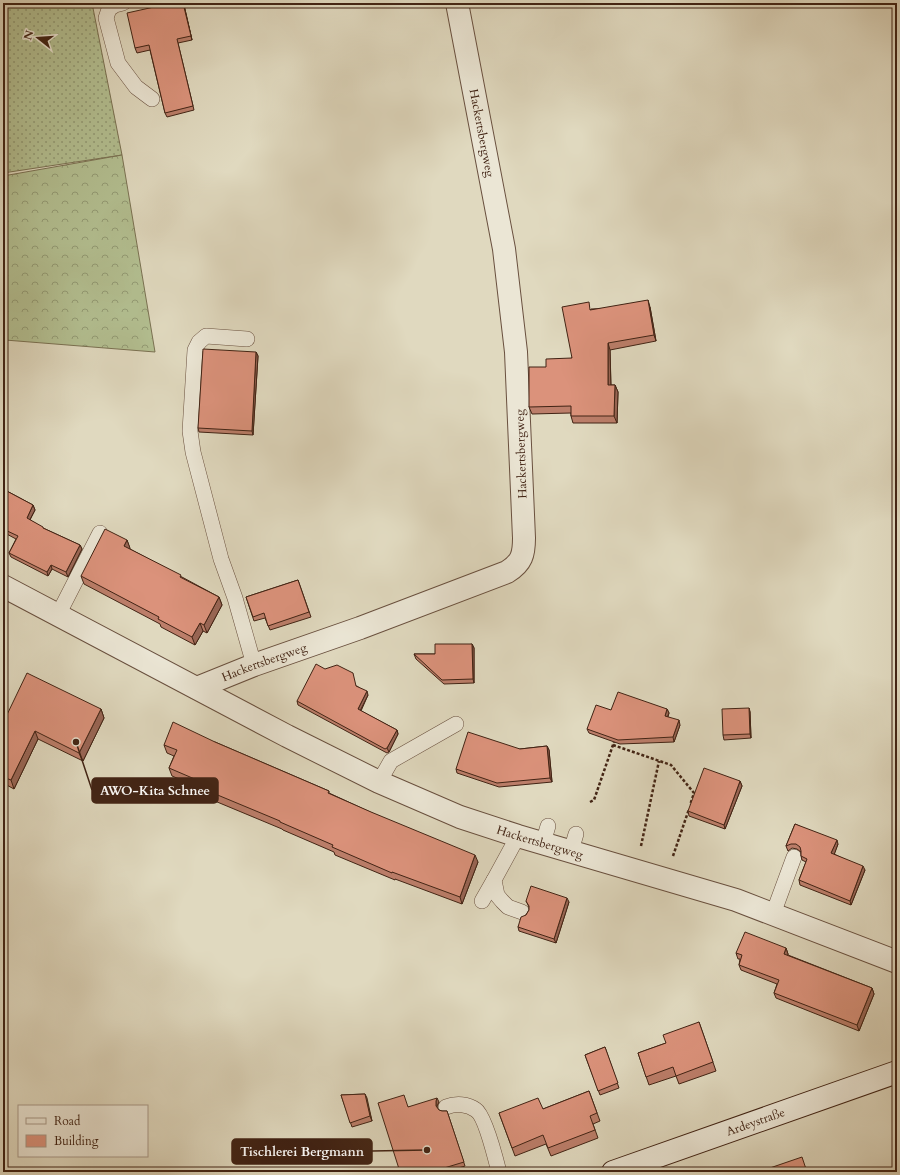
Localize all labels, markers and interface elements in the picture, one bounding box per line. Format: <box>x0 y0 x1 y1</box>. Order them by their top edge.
north arrow <box>18 18 58 58</box>
text: N <box>20 28 38 42</box>
street label: Hackertsbergweg <box>466 88 498 179</box>
street label: Hackertsbergweg <box>511 409 531 499</box>
street label: Hackertsbergweg <box>219 639 309 685</box>
callout: AWO-Kita Schnee <box>92 778 218 803</box>
text: AWO-Kita Schnee <box>100 782 210 800</box>
street label: Hackertsbergweg <box>494 822 585 863</box>
street label: Ardeystraße <box>724 1104 787 1140</box>
legend <box>18 1105 148 1157</box>
text: Road <box>54 1113 81 1129</box>
text: Building <box>54 1133 99 1149</box>
callout: Tischlerei Bergmann <box>232 1139 372 1164</box>
text: Tischlerei Bergmann <box>240 1143 365 1161</box>

